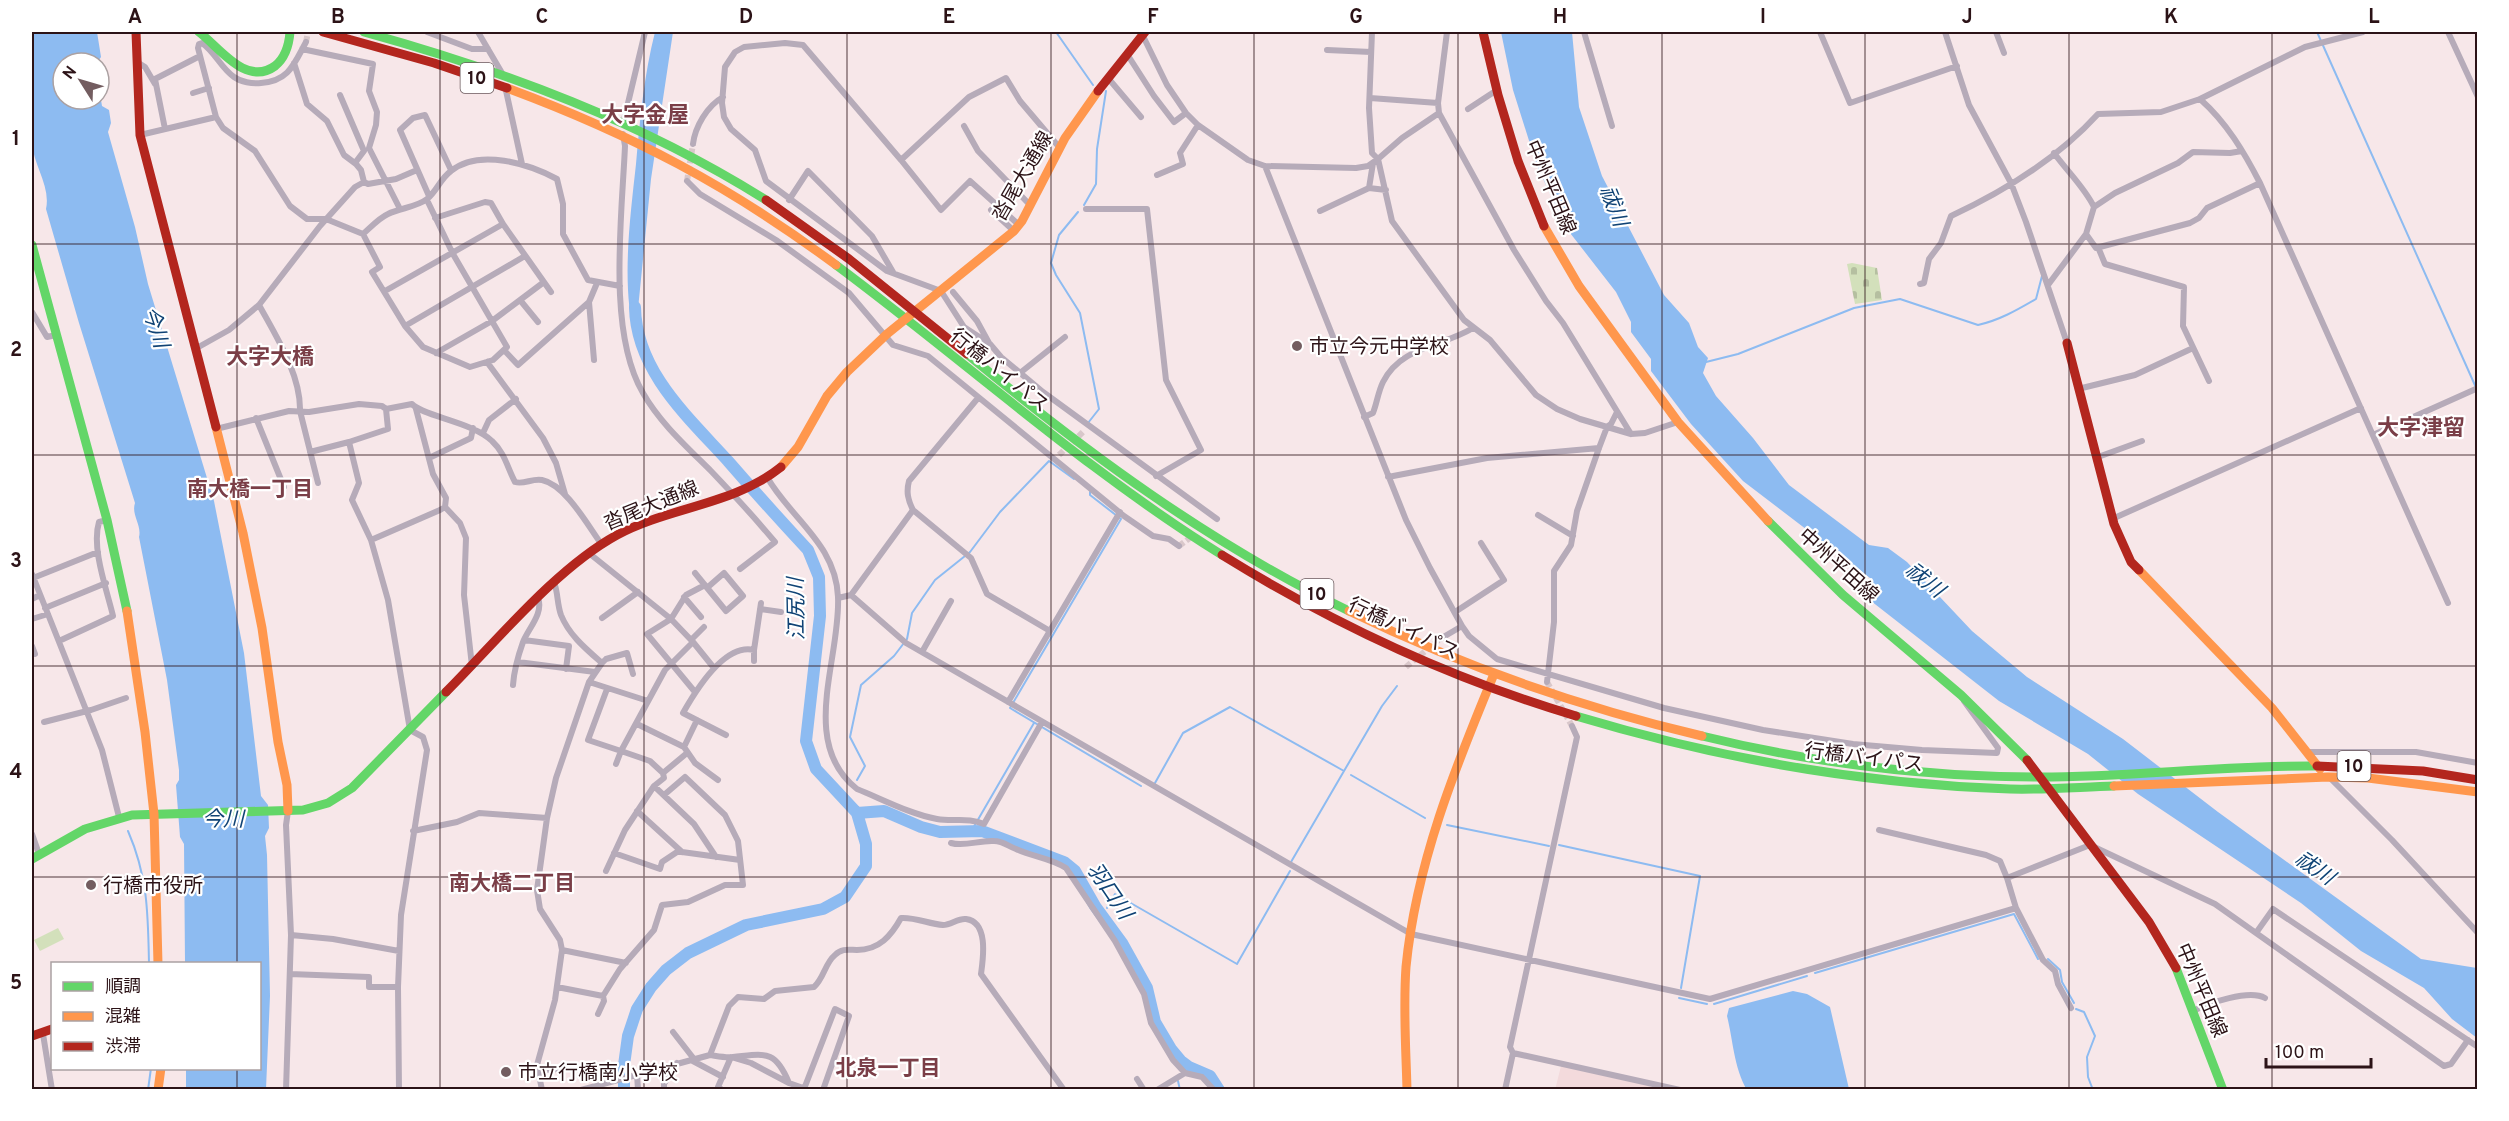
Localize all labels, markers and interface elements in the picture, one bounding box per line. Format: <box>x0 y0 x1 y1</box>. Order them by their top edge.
text: A <box>128 5 142 31</box>
text: B <box>331 5 345 31</box>
text: C <box>536 5 548 31</box>
text: D <box>739 5 753 31</box>
text: E <box>943 5 955 31</box>
text: F <box>1147 5 1159 31</box>
text: G <box>1349 5 1363 31</box>
text: H <box>1553 5 1567 31</box>
text: I <box>1760 5 1766 31</box>
text: J <box>1961 5 1973 31</box>
text: K <box>2164 5 2178 31</box>
text: L <box>2368 5 2380 31</box>
north arrow <box>51 51 111 111</box>
text: N <box>59 63 82 84</box>
road number: 10 <box>460 63 494 93</box>
district label: 大字金屋 <box>601 103 689 130</box>
text: 1 <box>12 127 20 153</box>
street label: 沓尾大通線 <box>987 127 1060 227</box>
street label: 中州平田線 <box>1518 137 1581 239</box>
water label: 祓川 <box>1592 182 1634 233</box>
water label: 今川 <box>135 303 175 354</box>
street label: 行橋バイパス <box>944 324 1053 419</box>
place label: 市立今元中学校 <box>1309 335 1449 361</box>
text: 2 <box>10 338 22 364</box>
marker: 市立今元中学校 <box>1290 339 1304 353</box>
district label: 大字大橋 <box>226 345 314 372</box>
district label: 大字津留 <box>2377 416 2465 443</box>
street label: 沓尾大通線 <box>601 476 703 538</box>
district label: 南大橋一丁目 <box>187 477 313 504</box>
street label: 中州平田線 <box>1792 523 1884 610</box>
text: 3 <box>10 549 22 575</box>
water label: 祓川 <box>1899 558 1951 606</box>
water label: 江尻川 <box>783 575 812 641</box>
road number: 10 <box>1300 579 1334 609</box>
street label: 行橋バイパス <box>1343 593 1463 667</box>
street label: 行橋バイパス <box>1803 739 1925 779</box>
road number: 10 <box>2338 751 2370 781</box>
text: 4 <box>10 760 22 786</box>
water label: 今川 <box>202 807 246 834</box>
water label: 祓川 <box>2289 846 2341 893</box>
water label: 羽口川 <box>1080 858 1139 927</box>
district label: 南大橋二丁目 <box>449 871 575 898</box>
place label: 行橋市役所 <box>103 874 203 900</box>
marker: 行橋市役所 <box>84 878 98 892</box>
street label: 中州平田線 <box>2169 940 2232 1042</box>
legend <box>51 962 261 1070</box>
text: 5 <box>10 971 22 997</box>
text: 順調 <box>105 976 141 999</box>
text: 混雑 <box>105 1006 141 1029</box>
scale bar <box>2266 1031 2371 1069</box>
text: 渋滞 <box>105 1036 141 1059</box>
text: 100 m <box>2275 1042 2324 1065</box>
district label: 北泉一丁目 <box>836 1056 941 1083</box>
place label: 市立行橋南小学校 <box>518 1061 678 1087</box>
marker: 市立行橋南小学校 <box>499 1065 513 1079</box>

